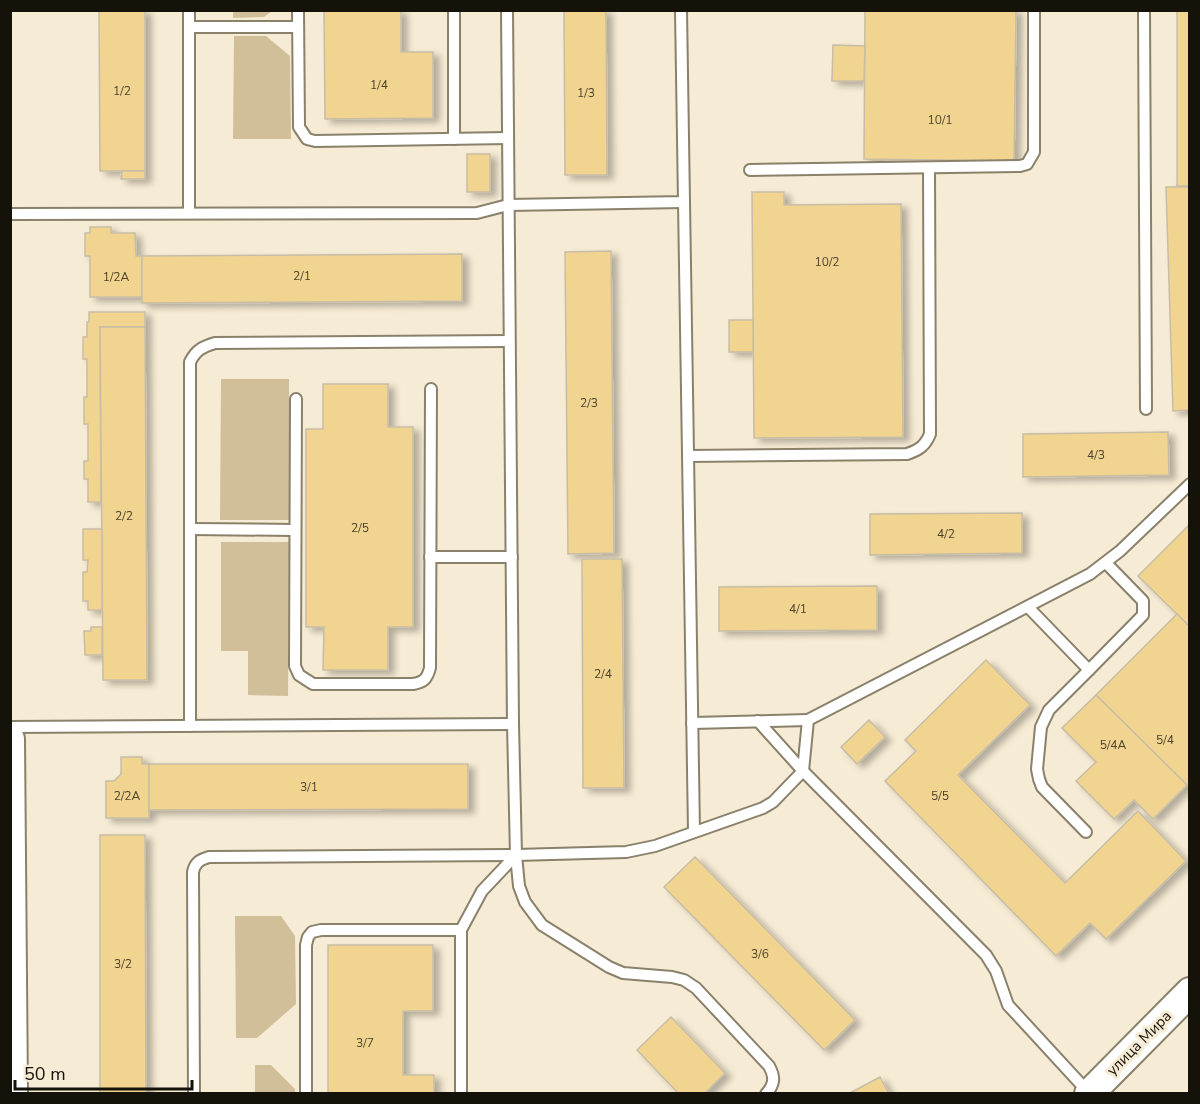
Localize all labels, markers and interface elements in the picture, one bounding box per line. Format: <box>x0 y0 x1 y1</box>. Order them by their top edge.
house number: 1/4 <box>370 77 388 93</box>
house number: 1/2 <box>113 83 131 99</box>
house number: 1/3 <box>577 85 595 101</box>
house number: 10/1 <box>928 112 953 128</box>
house number: 10/2 <box>815 254 840 270</box>
house number: 2/1 <box>293 268 311 284</box>
house number: 1/2А <box>103 269 130 285</box>
house number: 2/3 <box>580 395 598 411</box>
house number: 4/3 <box>1087 447 1105 463</box>
house number: 2/2 <box>115 508 133 524</box>
house number: 2/5 <box>351 520 369 536</box>
house number: 4/2 <box>937 526 955 542</box>
house number: 4/1 <box>789 601 807 617</box>
house number: 2/4 <box>594 666 612 682</box>
house number: 5/4 <box>1156 732 1174 748</box>
house number: 5/4А <box>1100 737 1127 753</box>
house number: 3/1 <box>300 779 318 795</box>
house number: 2/2А <box>114 788 141 804</box>
house number: 5/5 <box>931 788 949 804</box>
house number: 3/6 <box>751 946 769 962</box>
house number: 3/2 <box>114 956 132 972</box>
street label: улица Мира <box>1102 1006 1176 1080</box>
house number: 3/7 <box>356 1035 374 1051</box>
scale bar <box>15 1053 192 1091</box>
text: 50 m <box>24 1062 66 1086</box>

